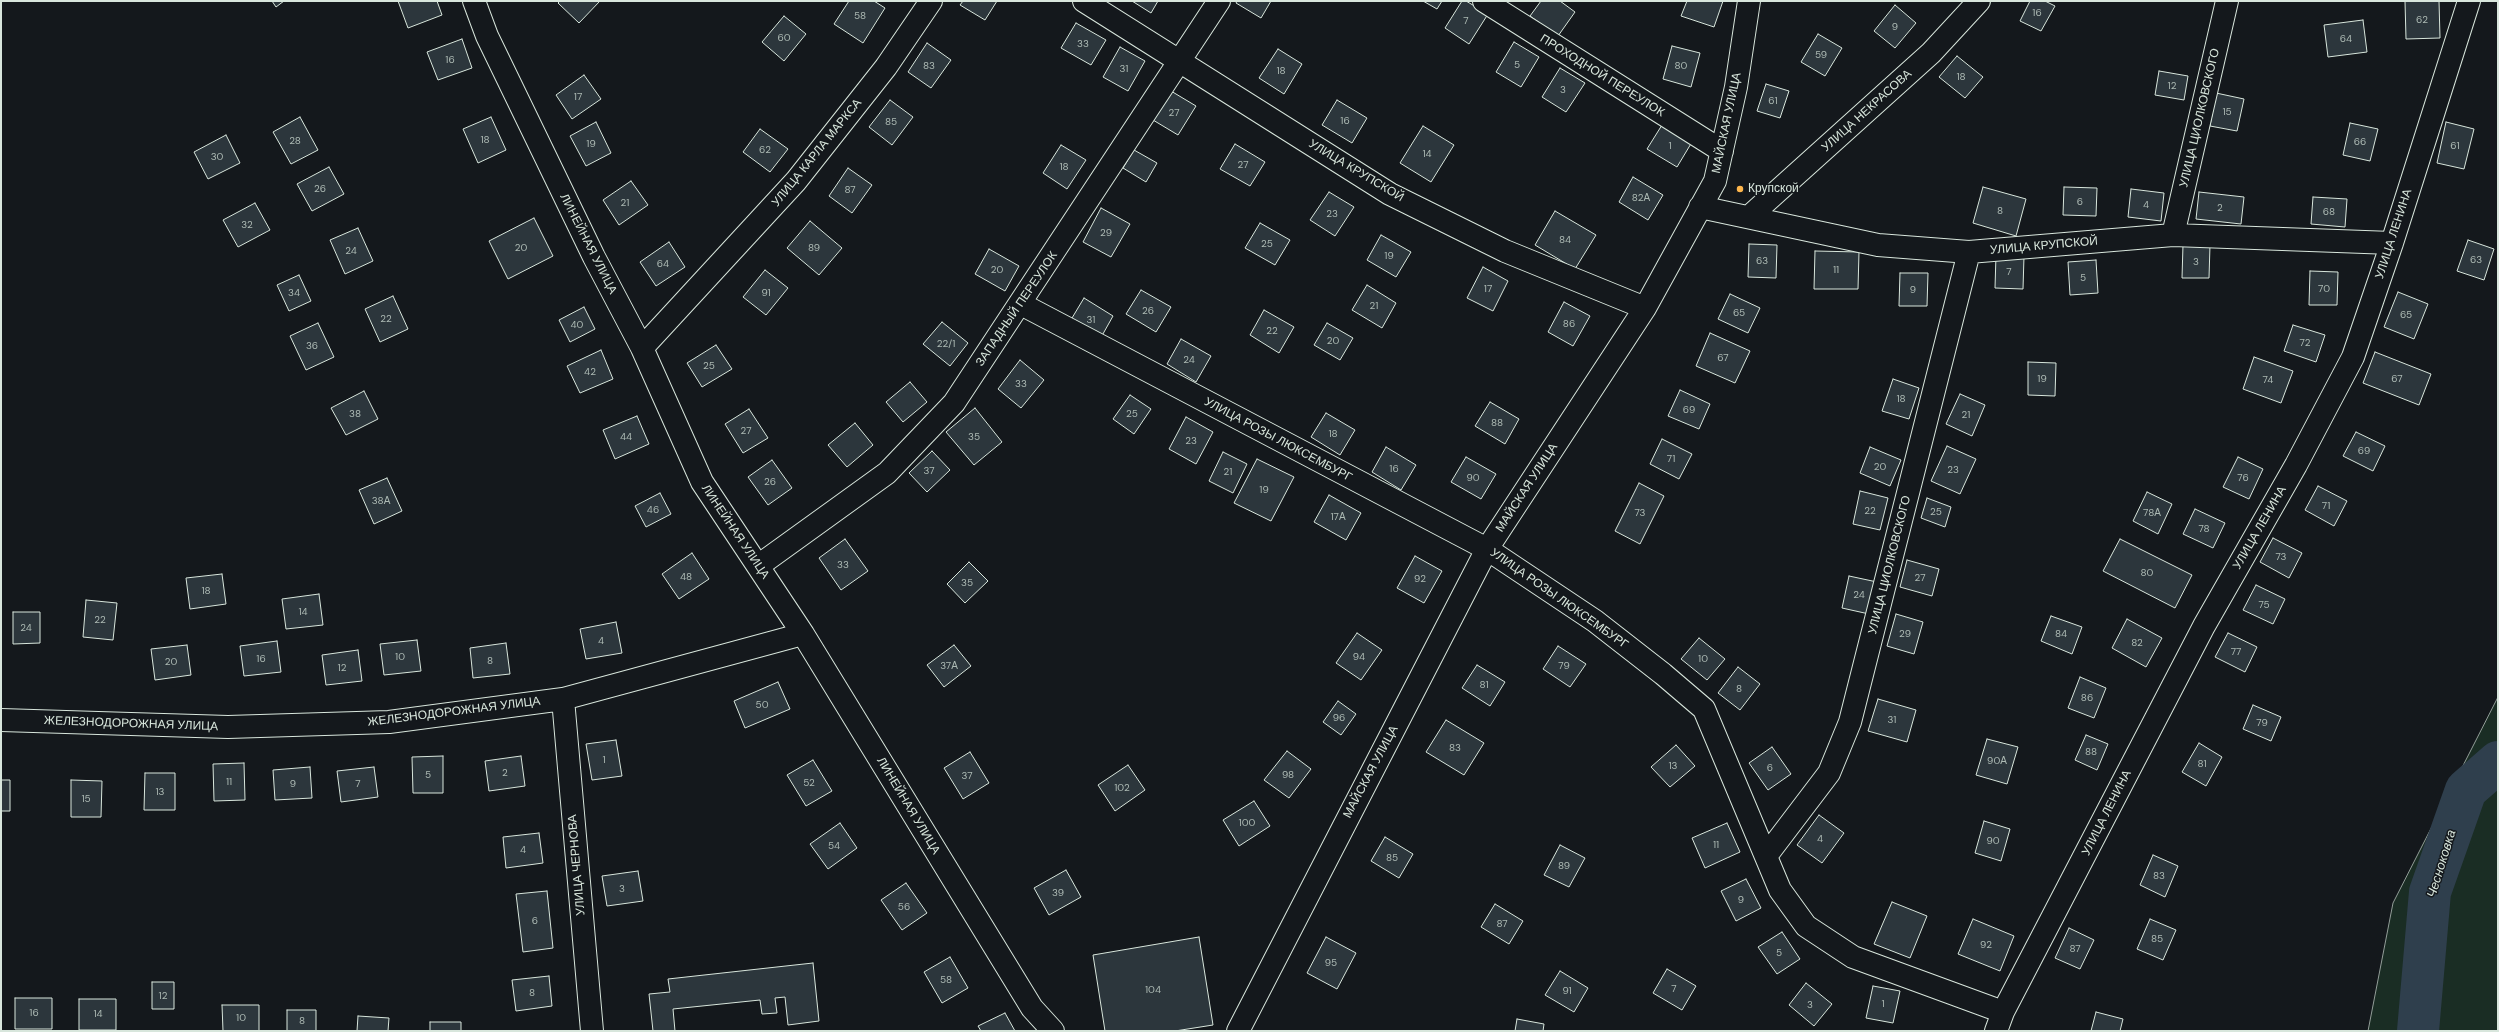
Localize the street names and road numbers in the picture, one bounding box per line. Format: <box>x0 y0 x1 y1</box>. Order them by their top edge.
street label: ПРОХОДНОЙ ПЕРЕУЛОК <box>1537 32 1667 120</box>
street label: УЛИЦА ЦИОЛКОВСКОГО <box>2177 47 2223 189</box>
street label: УЛИЦА НЕКРАСОВА <box>1819 67 1915 155</box>
street label: МАЙСКАЯ УЛИЦА <box>1709 71 1745 175</box>
street label: УЛИЦА КАРЛА МАРКСА <box>769 96 865 210</box>
street label: УЛИЦА КРУПСКОЙ <box>1306 137 1406 205</box>
street label: УЛИЦА ЛЕНИНА <box>2373 187 2415 281</box>
street label: ЛИНЕЙНАЯ УЛИЦА <box>556 191 620 297</box>
street label: УЛИЦА КРУПСКОЙ <box>1989 234 2099 258</box>
street label: ЗАПАДНЫЙ ПЕРЕУЛОК <box>973 249 1061 369</box>
street label: УЛИЦА РОЗЫ ЛЮКСЕМБУРГ <box>1202 395 1354 485</box>
street label: МАЙСКАЯ УЛИЦА <box>1493 441 1561 535</box>
street label: ЛИНЕЙНАЯ УЛИЦА <box>698 482 772 582</box>
street label: УЛИЦА ЛЕНИНА <box>2230 484 2290 572</box>
street label: УЛИЦА ЦИОЛКОВСКОГО <box>1866 494 1914 636</box>
street label: УЛИЦА РОЗЫ ЛЮКСЕМБУРГ <box>1487 546 1631 652</box>
street label: ЖЕЛЕЗНОДОРОЖНАЯ УЛИЦА <box>367 694 541 730</box>
street label: ЖЕЛЕЗНОДОРОЖНАЯ УЛИЦА <box>44 714 218 734</box>
street label: МАЙСКАЯ УЛИЦА <box>1341 723 1401 821</box>
street label: ЛИНЕЙНАЯ УЛИЦА <box>873 755 943 857</box>
street label: УЛИЦА ЛЕНИНА <box>2079 768 2135 858</box>
street label: УЛИЦА ЧЕРНОВА <box>565 814 589 916</box>

